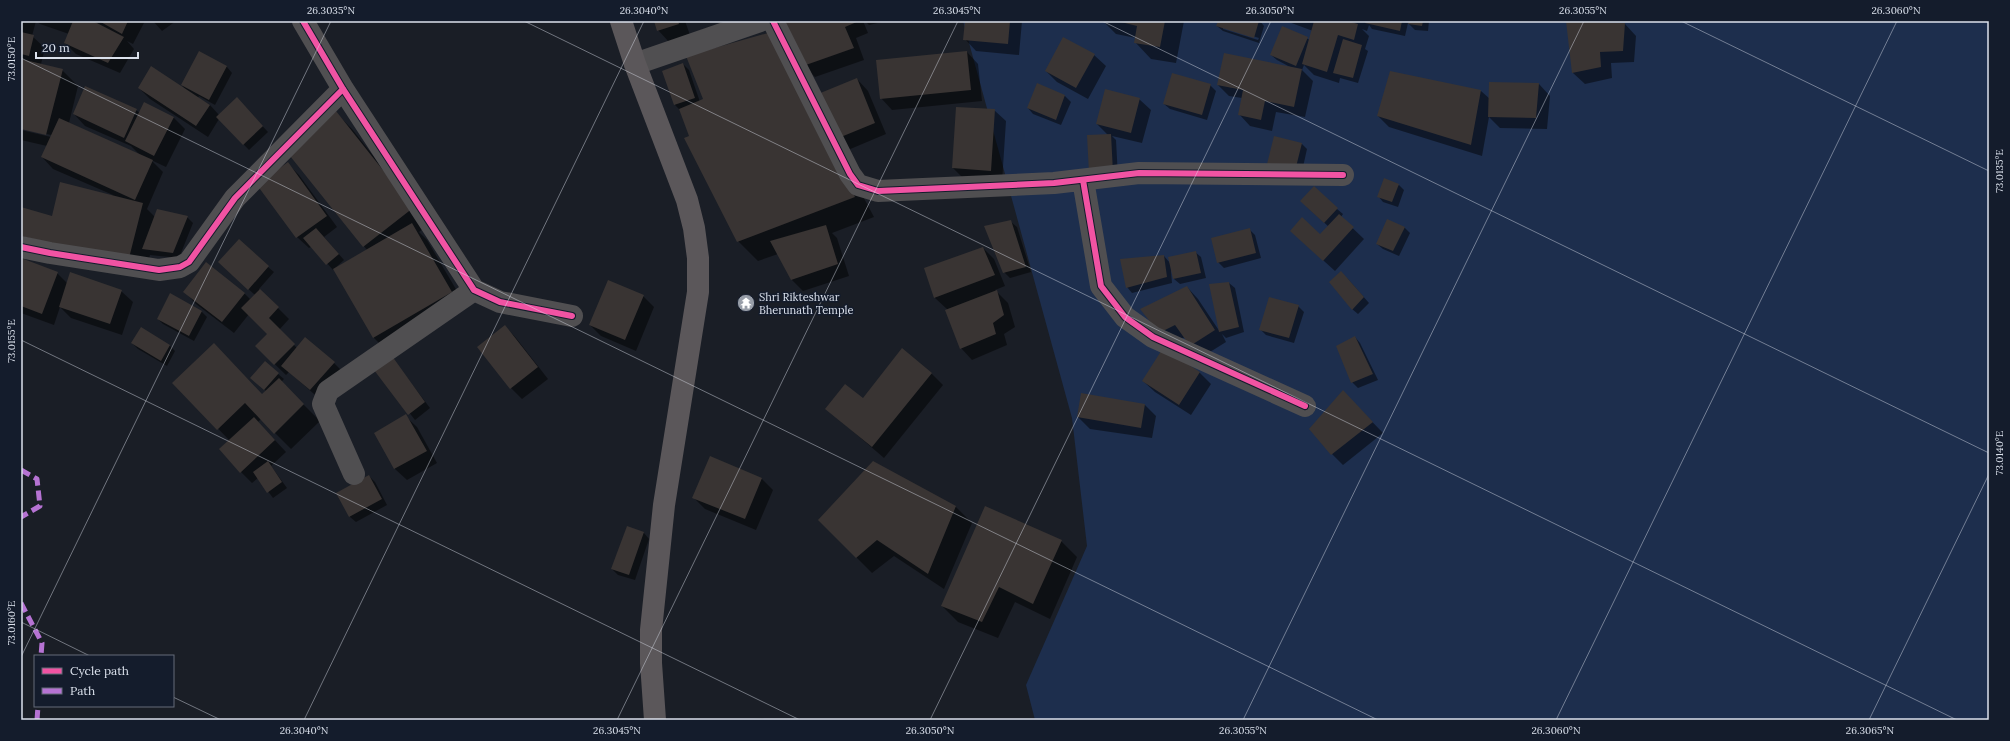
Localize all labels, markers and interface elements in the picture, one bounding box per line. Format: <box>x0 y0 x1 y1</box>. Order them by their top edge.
text: 26.3035°N <box>307 4 355 17</box>
text: 26.3040°N <box>620 4 669 17</box>
text: 26.3045°N <box>933 4 981 17</box>
text: 26.3050°N <box>1246 4 1295 17</box>
text: 26.3055°N <box>1559 4 1607 17</box>
text: 26.3060°N <box>1871 4 1921 17</box>
scale bar <box>36 34 138 60</box>
text: 73.0150°E <box>5 37 18 81</box>
text: 20 m <box>42 40 70 55</box>
text: 73.0135°E <box>1993 149 2006 193</box>
place label: Shri Rikteshwar Bherunath Temple <box>759 290 853 317</box>
temple icon: Shri Rikteshwar Bherunath Temple <box>736 293 756 313</box>
text: 73.0155°E <box>5 319 18 363</box>
text: 73.0140°E <box>1993 431 2006 475</box>
text: 73.0160°E <box>5 601 18 645</box>
legend <box>34 655 174 707</box>
text: Cycle path <box>70 663 129 678</box>
text: Path <box>70 683 95 698</box>
text: 26.3040°N <box>280 724 329 737</box>
text: 26.3045°N <box>593 724 641 737</box>
text: 26.3050°N <box>906 724 955 737</box>
text: 26.3055°N <box>1219 724 1267 737</box>
text: 26.3060°N <box>1531 724 1581 737</box>
text: 26.3065°N <box>1846 724 1895 737</box>

